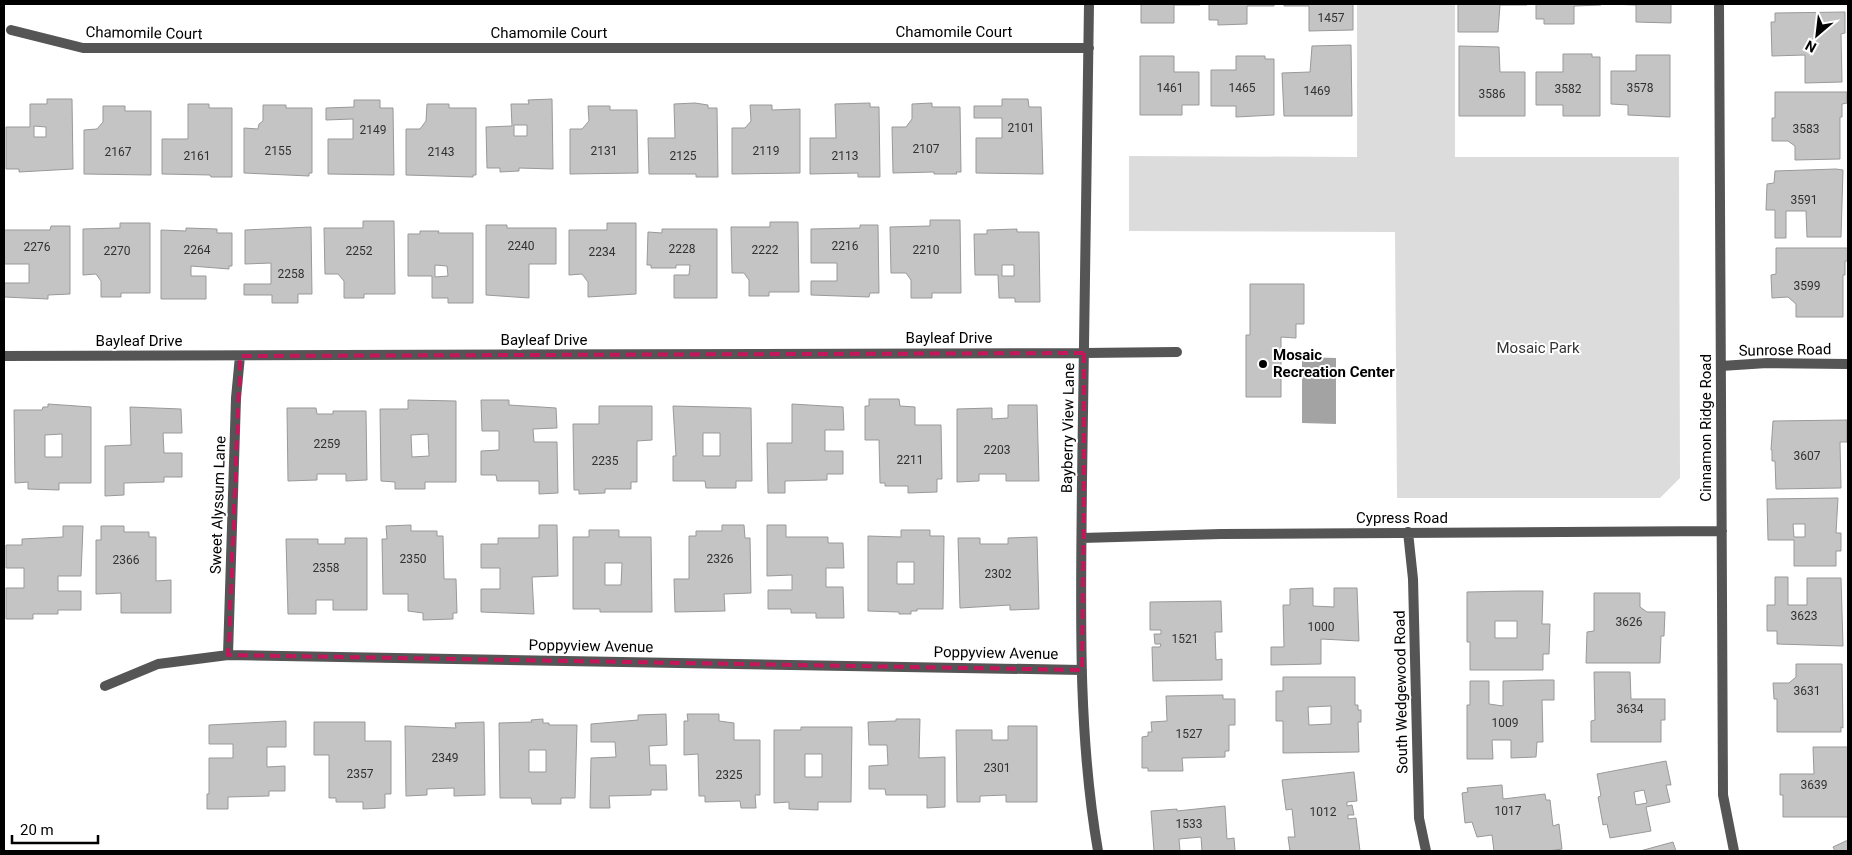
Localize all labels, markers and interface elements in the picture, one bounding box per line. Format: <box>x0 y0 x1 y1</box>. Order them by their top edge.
north arrow <box>1792 10 1842 60</box>
house number: 1457 <box>1318 11 1345 25</box>
street label: Chamomile Court <box>85 23 203 43</box>
street label: Chamomile Court <box>896 23 1013 41</box>
street label: Chamomile Court <box>491 24 608 42</box>
text: N <box>1803 37 1819 56</box>
house number: 1461 <box>1157 81 1183 95</box>
house number: 1465 <box>1229 81 1256 95</box>
house number: 3578 <box>1627 81 1654 95</box>
house number: 3582 <box>1555 82 1582 96</box>
house number: 1469 <box>1304 84 1330 98</box>
house number: 3586 <box>1479 87 1506 101</box>
house number: 2101 <box>1008 121 1034 135</box>
house number: 3583 <box>1793 122 1819 136</box>
house number: 2149 <box>360 123 386 137</box>
house number: 2107 <box>913 142 940 156</box>
house number: 2155 <box>265 144 292 158</box>
house number: 2131 <box>591 144 617 158</box>
house number: 2119 <box>753 144 779 158</box>
house number: 2167 <box>105 145 132 159</box>
house number: 2143 <box>428 145 454 159</box>
house number: 2161 <box>184 149 210 163</box>
house number: 2125 <box>670 149 697 163</box>
house number: 2113 <box>832 149 858 163</box>
house number: 3591 <box>1791 193 1817 207</box>
house number: 2240 <box>508 239 535 253</box>
house number: 2216 <box>832 239 859 253</box>
house number: 2276 <box>24 240 51 254</box>
house number: 2228 <box>669 242 696 256</box>
house number: 2264 <box>184 243 211 257</box>
house number: 2222 <box>752 243 779 257</box>
house number: 2210 <box>913 243 940 257</box>
house number: 2270 <box>104 244 131 258</box>
house number: 2252 <box>346 244 373 258</box>
house number: 2234 <box>589 245 616 259</box>
house number: 2258 <box>278 267 305 281</box>
house number: 3599 <box>1794 279 1820 293</box>
street label: Bayleaf Drive <box>906 329 992 347</box>
street label: Bayleaf Drive <box>501 331 587 349</box>
street label: Bayleaf Drive <box>96 332 182 350</box>
park label: Mosaic Park <box>1497 339 1580 357</box>
street label: Sunrose Road <box>1738 340 1832 360</box>
place label: Mosaic Recreation Center <box>1273 346 1395 381</box>
street label: Cinnamon Ridge Road <box>1697 354 1715 502</box>
marker: Mosaic Recreation Center <box>1257 358 1269 370</box>
street label: Bayberry View Lane <box>1058 363 1078 493</box>
street label: Sweet Alyssum Lane <box>207 436 229 574</box>
house number: 2259 <box>314 437 340 451</box>
house number: 2203 <box>984 443 1010 457</box>
house number: 3607 <box>1794 449 1821 463</box>
house number: 2211 <box>897 453 923 467</box>
house number: 2235 <box>592 454 619 468</box>
street label: Cypress Road <box>1356 509 1448 527</box>
house number: 2350 <box>400 552 427 566</box>
house number: 2326 <box>707 552 734 566</box>
house number: 2366 <box>113 553 140 567</box>
house number: 2358 <box>313 561 340 575</box>
house number: 2302 <box>985 567 1012 581</box>
house number: 3623 <box>1791 609 1817 623</box>
street label: South Wedgewood Road <box>1391 610 1411 774</box>
house number: 3626 <box>1616 615 1643 629</box>
house number: 1000 <box>1308 620 1335 634</box>
house number: 1521 <box>1172 632 1198 646</box>
street label: Poppyview Avenue <box>529 636 654 656</box>
street label: Poppyview Avenue <box>934 643 1059 663</box>
house number: 3631 <box>1794 684 1820 698</box>
house number: 3634 <box>1617 702 1644 716</box>
house number: 1009 <box>1492 716 1518 730</box>
house number: 1527 <box>1176 727 1203 741</box>
house number: 2349 <box>432 751 458 765</box>
house number: 2301 <box>984 761 1010 775</box>
house number: 2357 <box>347 767 374 781</box>
house number: 2325 <box>716 768 743 782</box>
house number: 3639 <box>1801 778 1827 792</box>
house number: 1017 <box>1495 804 1522 818</box>
house number: 1012 <box>1310 805 1337 819</box>
scale bar <box>12 812 99 844</box>
house number: 1533 <box>1176 817 1202 831</box>
text: 20 m <box>20 821 54 839</box>

